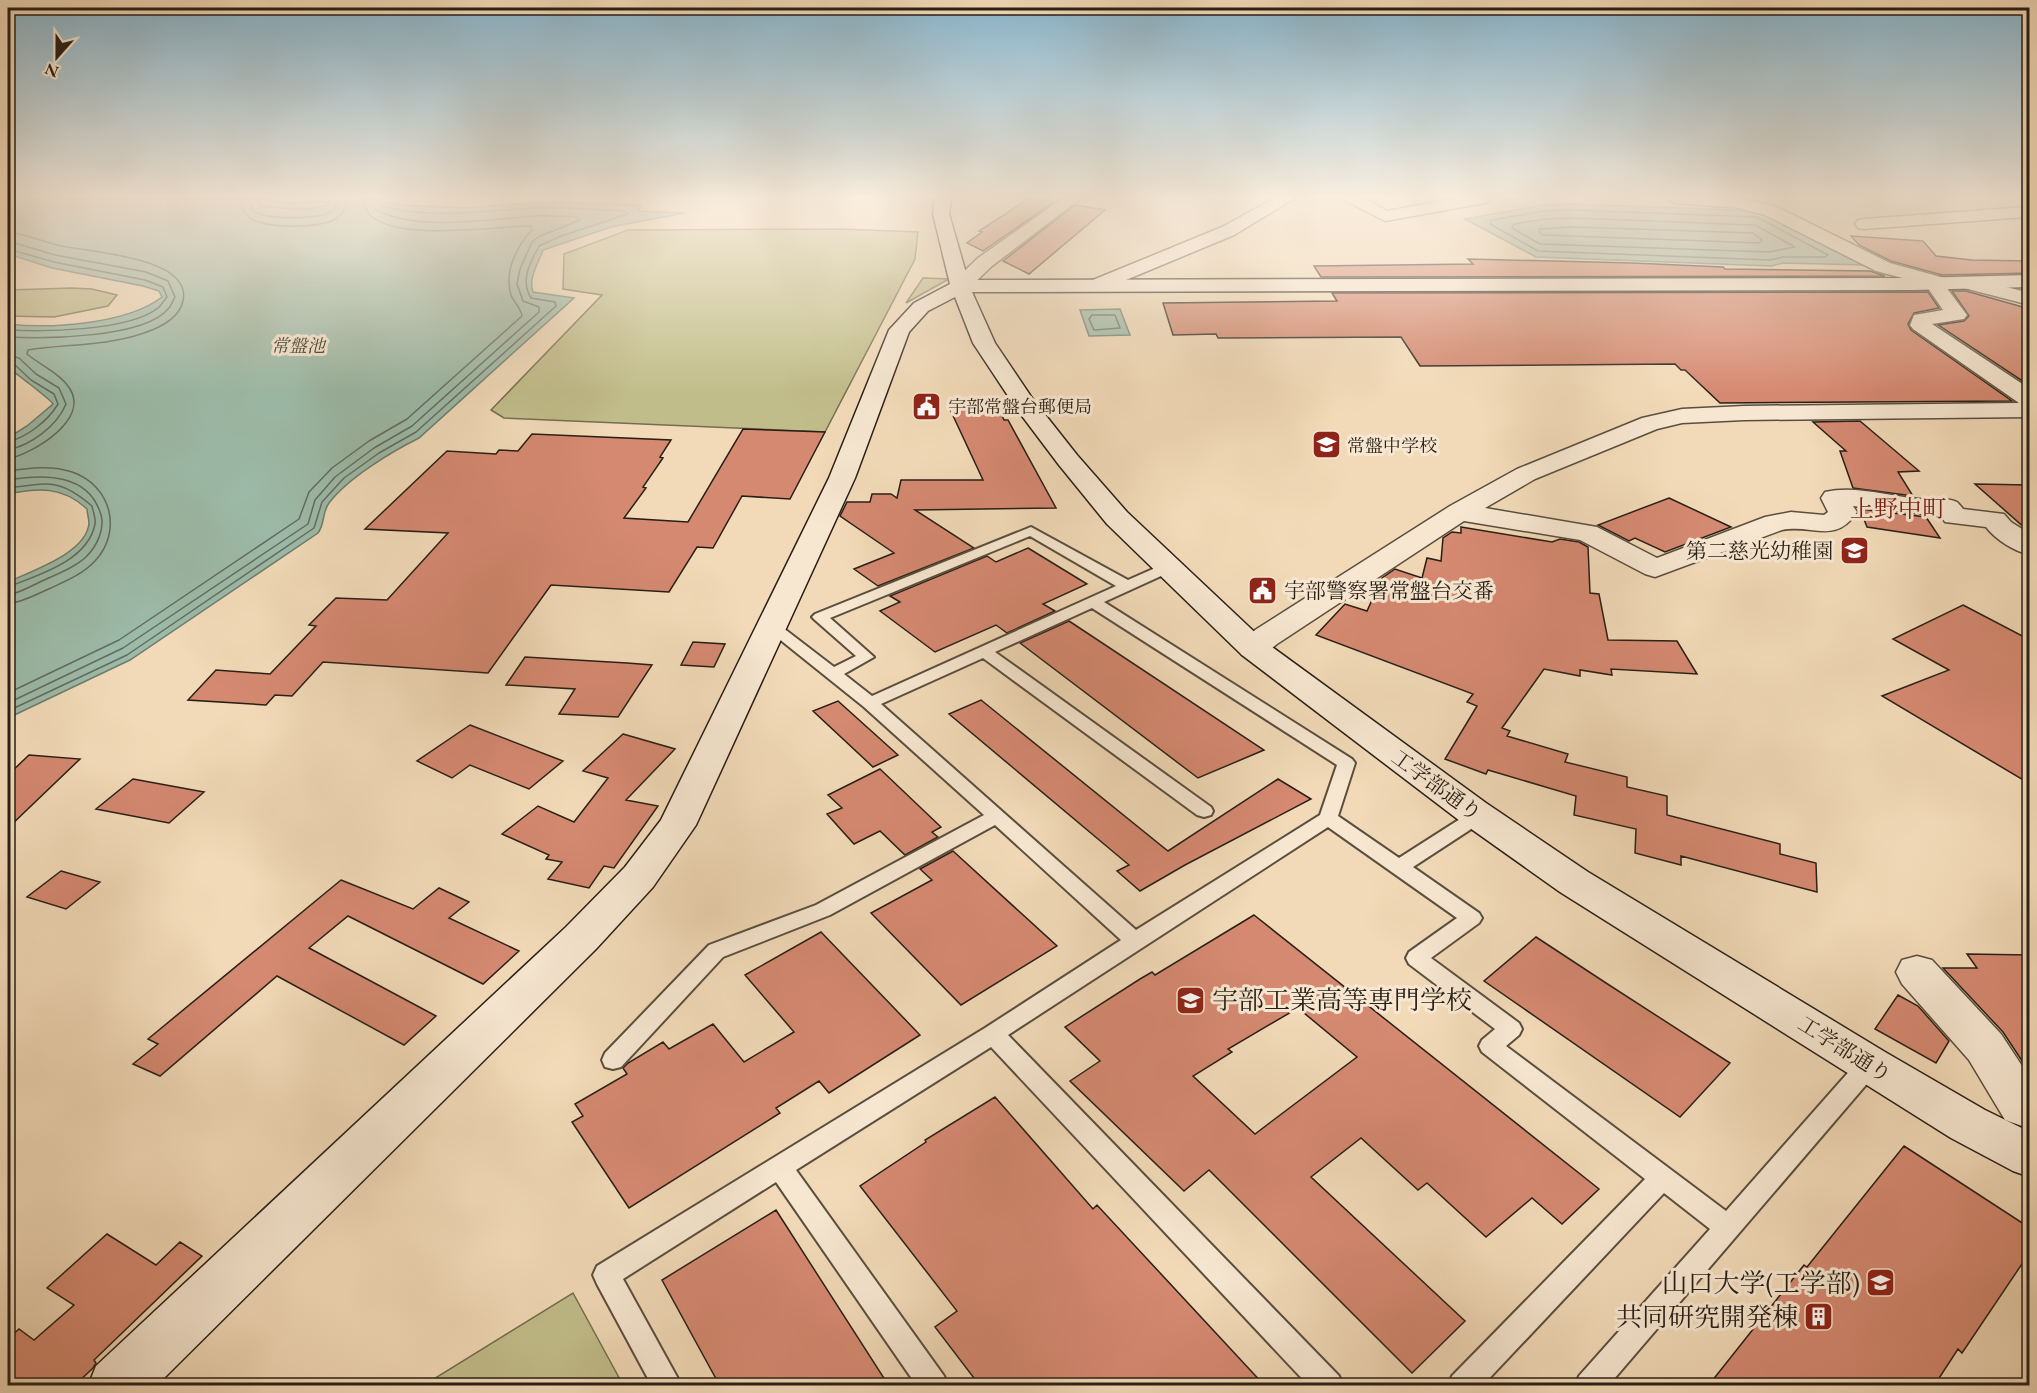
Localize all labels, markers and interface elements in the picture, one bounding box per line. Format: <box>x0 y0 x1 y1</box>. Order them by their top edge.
north arrow <box>27 27 87 87</box>
text: N <box>42 58 62 83</box>
water label: 常盤池 <box>271 334 327 357</box>
public building icon: 宇部常盤台郵便局 <box>911 390 943 422</box>
place label: 宇部常盤台郵便局 <box>948 395 1092 418</box>
school or university icon: 常盤中学校 <box>1310 429 1342 461</box>
place label: 常盤中学校 <box>1347 434 1437 457</box>
district label: 上野中町 <box>1850 493 1946 524</box>
school or university icon: 第二慈光幼稚園 <box>1838 534 1870 566</box>
place label: 第二慈光幼稚園 <box>1686 537 1833 564</box>
public building icon: 宇部警察署常盤台交番 <box>1247 574 1279 606</box>
place label: 宇部警察署常盤台交番 <box>1284 577 1494 604</box>
street label: 工学部通り <box>1387 743 1487 827</box>
place label: 宇部工業高等専門学校 <box>1212 983 1472 1017</box>
school or university icon: 宇部工業高等専門学校 <box>1175 984 1207 1016</box>
street label: 工学部通り <box>1793 1010 1897 1088</box>
place label: 山口大学(工学部) <box>1662 1266 1860 1300</box>
school or university icon: 山口大学(工学部) <box>1865 1267 1897 1299</box>
place label: 共同研究開発棟 <box>1616 1300 1798 1334</box>
building icon: 共同研究開発棟 <box>1803 1301 1835 1333</box>

